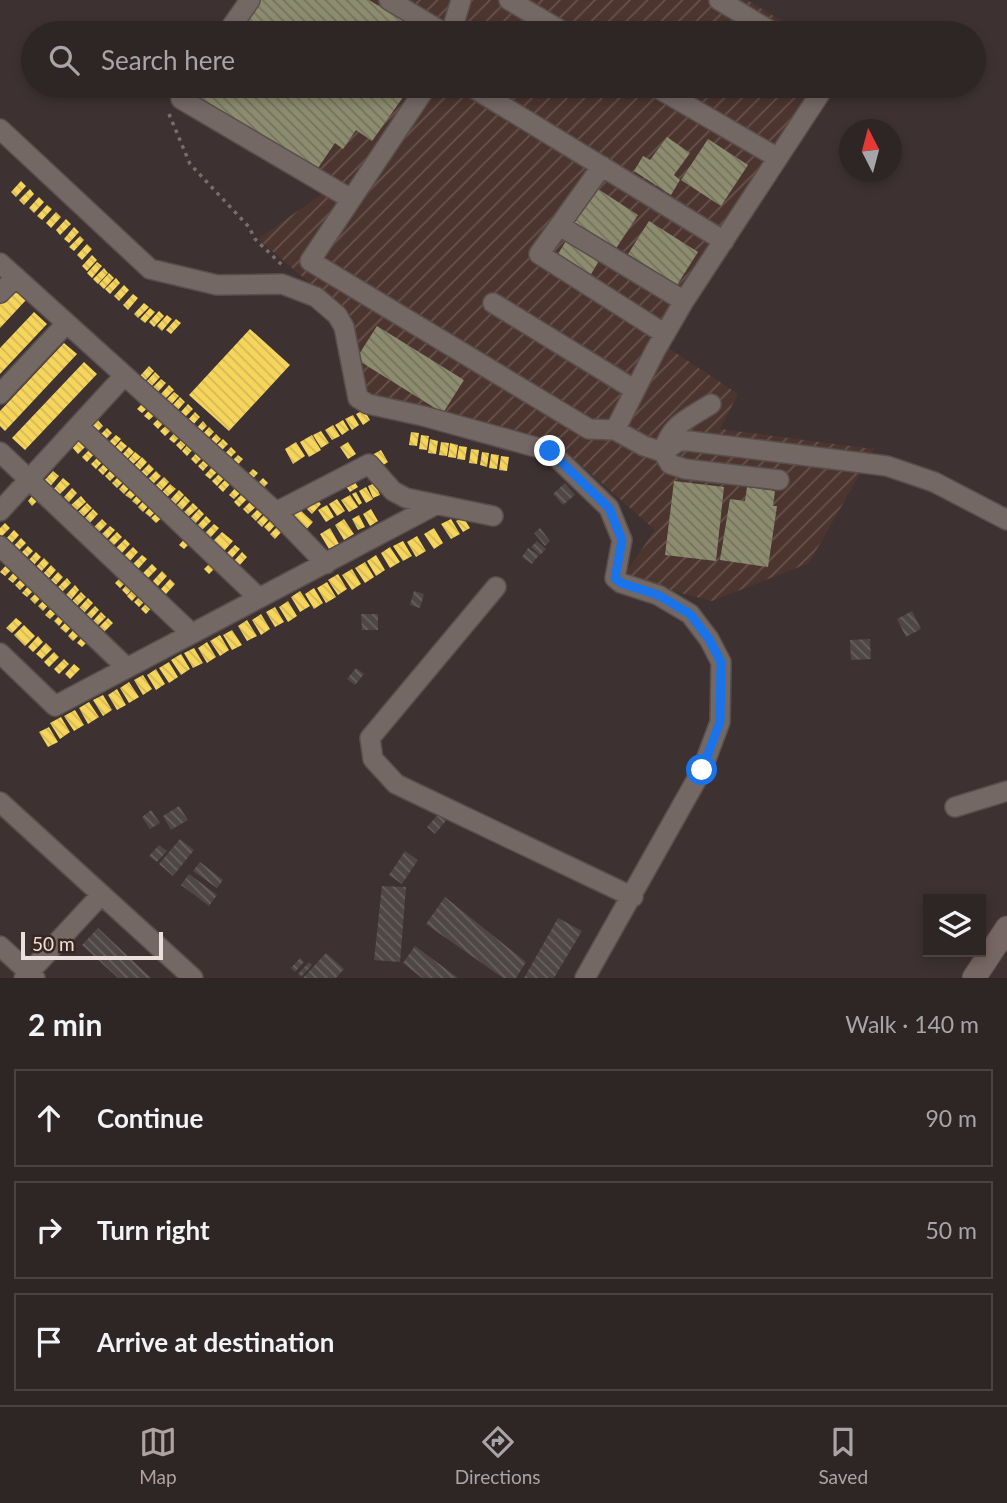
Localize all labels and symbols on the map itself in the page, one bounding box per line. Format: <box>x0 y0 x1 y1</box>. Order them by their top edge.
north arrow <box>839 119 902 182</box>
route end <box>534 435 565 466</box>
route start <box>686 754 717 785</box>
scale bar <box>21 929 163 961</box>

